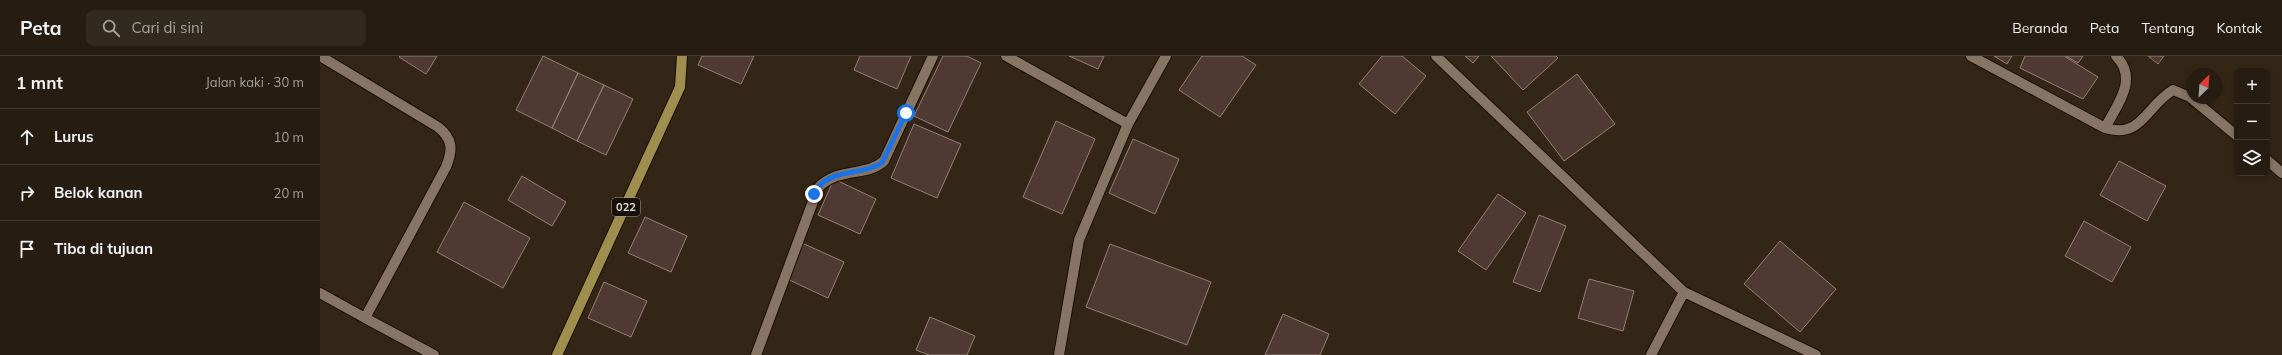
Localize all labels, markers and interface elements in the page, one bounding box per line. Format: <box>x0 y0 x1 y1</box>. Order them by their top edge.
search box <box>86 10 366 46</box>
text: Peta <box>20 16 62 40</box>
icon: search <box>100 17 122 39</box>
text: Cari di sini <box>132 18 203 37</box>
text: Beranda <box>2012 19 2068 37</box>
text: Peta <box>2090 19 2119 37</box>
text: Tentang <box>2141 19 2195 37</box>
text: Kontak <box>2217 19 2262 37</box>
north arrow <box>2186 68 2222 104</box>
map controls <box>2234 68 2270 176</box>
button: + <box>2234 68 2270 104</box>
text: 1 mnt <box>16 72 63 93</box>
text: Jalan kaki · 30 m <box>206 74 304 90</box>
route start <box>897 104 915 122</box>
button: − <box>2234 104 2270 140</box>
icon: ahead <box>16 126 38 148</box>
text: Lurus <box>54 127 94 146</box>
text: 10 m <box>274 129 304 145</box>
button: layers <box>2234 140 2270 176</box>
icon: right <box>16 182 38 204</box>
text: Belok kanan <box>54 183 143 202</box>
text: 20 m <box>274 185 304 201</box>
route end <box>805 185 823 203</box>
road number: 022 <box>612 198 640 216</box>
icon: arrive <box>16 238 38 260</box>
text: Tiba di tujuan <box>54 239 153 258</box>

